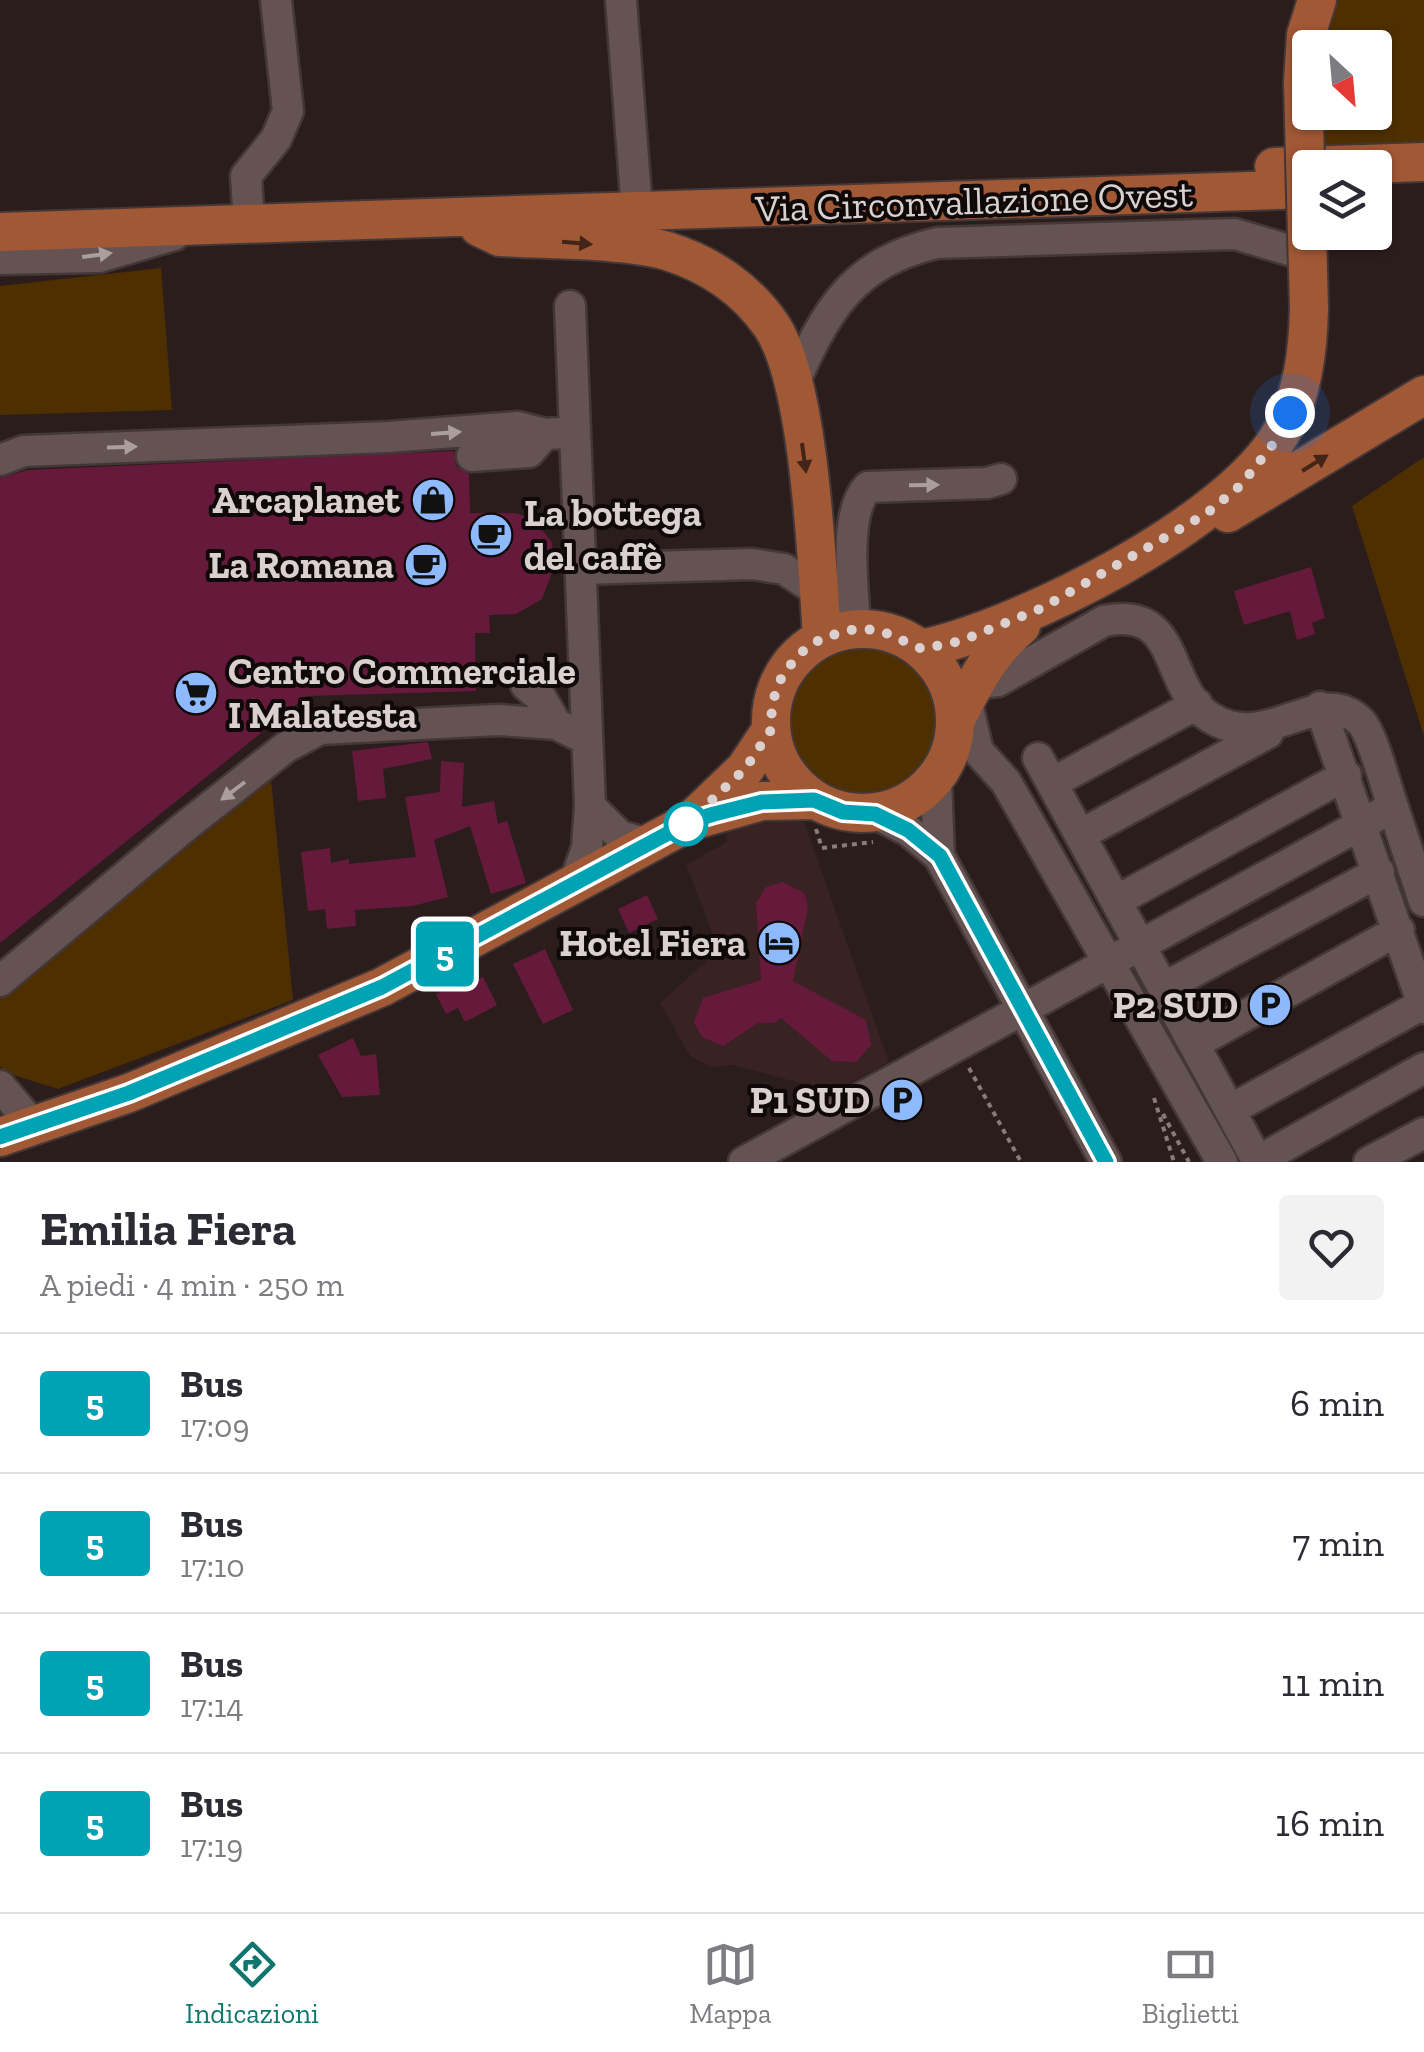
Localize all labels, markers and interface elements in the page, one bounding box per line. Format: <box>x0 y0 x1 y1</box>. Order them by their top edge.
north arrow <box>1292 30 1392 130</box>
map controls <box>1292 30 1392 250</box>
button: layers <box>1292 150 1392 250</box>
street label: Via Circonvallazione Ovest <box>753 170 1194 232</box>
one-way arrow <box>561 235 593 251</box>
one-way arrow <box>82 246 113 262</box>
your location <box>1265 388 1315 438</box>
one-way arrow <box>431 425 463 441</box>
one-way arrow <box>106 439 138 455</box>
one-way arrow <box>797 443 813 475</box>
one-way arrow <box>1301 455 1329 472</box>
one-way arrow <box>909 476 941 492</box>
place label: Arcaplanet <box>212 477 401 523</box>
shop icon: Arcaplanet <box>410 477 456 523</box>
place label: La bottega del caffè <box>524 490 702 580</box>
cafe icon: La bottega del caffè <box>468 512 514 558</box>
place label: La Romana <box>208 542 394 588</box>
cafe icon: La Romana <box>403 542 449 588</box>
place label: Centro Commerciale I Malatesta <box>228 648 576 738</box>
supermarket icon: Centro Commerciale I Malatesta <box>173 670 219 716</box>
one-way arrow <box>220 780 246 801</box>
unlabelled marker <box>665 803 707 845</box>
place label: Hotel Fiera <box>559 920 746 966</box>
hotel icon: Hotel Fiera <box>756 920 802 966</box>
line badge: 5 <box>412 922 478 986</box>
text: 5 <box>436 933 454 975</box>
place label: P2 SUD <box>1113 982 1238 1028</box>
parking icon: P2 SUD <box>1247 982 1293 1028</box>
place label: P1 SUD <box>750 1077 870 1123</box>
parking icon: P1 SUD <box>879 1077 925 1123</box>
button: heart <box>1279 1195 1384 1300</box>
text: Emilia Fiera <box>40 1200 296 1257</box>
text: A piedi · 4 min · 250 m <box>40 1266 344 1304</box>
text: Bus <box>180 1361 243 1407</box>
text: 6 min <box>1290 1380 1384 1426</box>
text: 5 <box>86 1382 104 1424</box>
text: 17:09 <box>180 1407 249 1445</box>
text: Bus <box>180 1501 243 1547</box>
text: 7 min <box>1292 1520 1384 1566</box>
text: 5 <box>86 1522 104 1564</box>
text: 17:10 <box>180 1547 245 1585</box>
text: Bus <box>180 1641 243 1687</box>
text: 11 min <box>1281 1660 1384 1706</box>
text: 5 <box>86 1662 104 1704</box>
text: 17:14 <box>180 1687 244 1725</box>
text: Bus <box>180 1781 243 1827</box>
text: 16 min <box>1275 1800 1384 1846</box>
text: 5 <box>86 1802 104 1844</box>
text: 17:19 <box>180 1827 243 1865</box>
tab: Indicazioni <box>185 1937 319 2030</box>
tab: Mappa <box>689 1937 771 2030</box>
tab: Biglietti <box>1142 1937 1239 2030</box>

